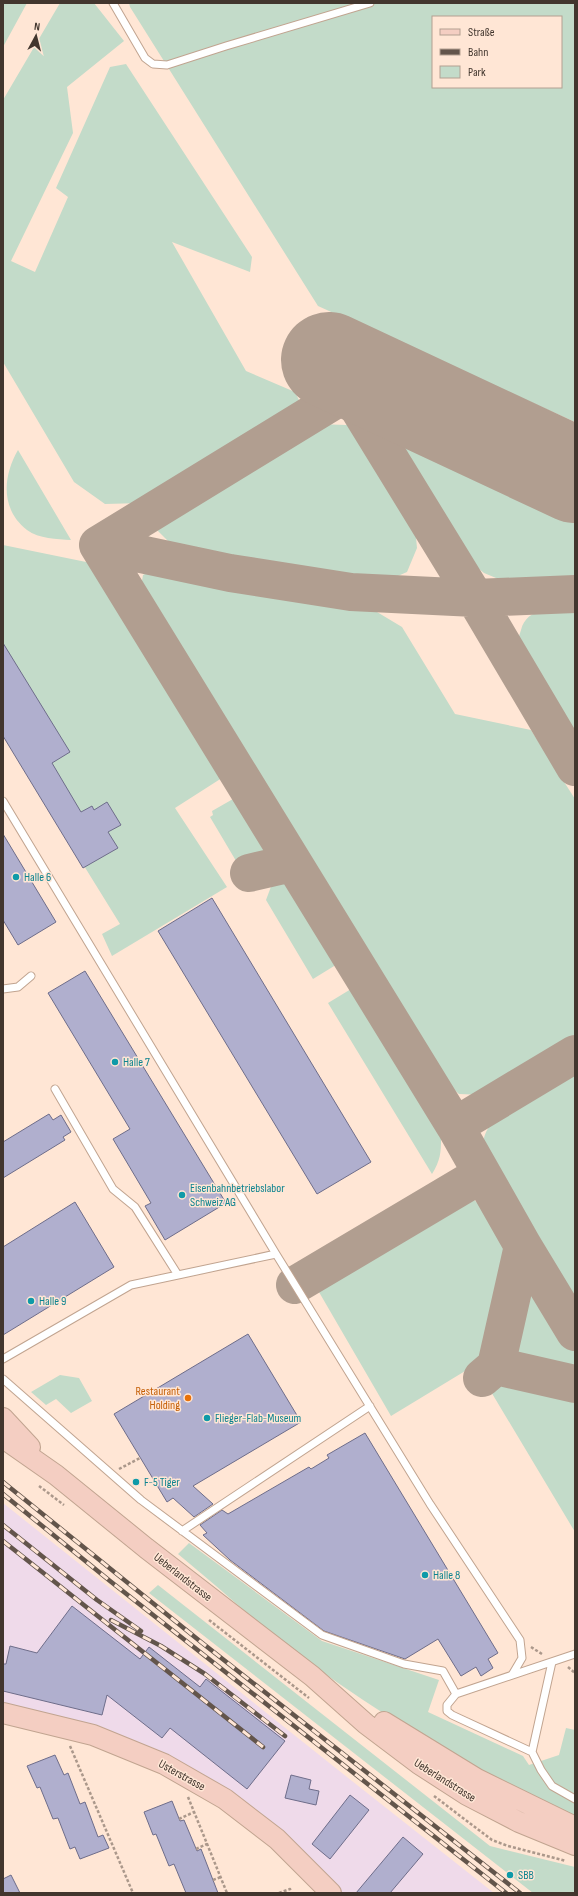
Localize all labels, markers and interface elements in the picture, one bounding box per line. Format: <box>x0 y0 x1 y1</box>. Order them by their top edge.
north arrow <box>16 16 56 56</box>
legend <box>432 16 562 88</box>
text: N <box>33 20 41 33</box>
text: Straße <box>468 25 495 40</box>
text: Bahn <box>468 45 488 60</box>
text: Park <box>468 65 486 80</box>
place label: Halle 6 <box>24 870 51 885</box>
marker: Halle 6 <box>11 872 21 882</box>
place label: Halle 7 <box>123 1055 150 1070</box>
marker: Halle 7 <box>110 1057 120 1067</box>
place label: Eisenbahnbetriebslabor Schweiz AG <box>190 1181 285 1210</box>
marker: Eisenbahnbetriebslabor Schweiz AG <box>177 1190 187 1200</box>
place label: Halle 9 <box>39 1294 66 1309</box>
marker: Halle 9 <box>26 1296 36 1306</box>
place label: Restaurant Holding <box>135 1384 180 1413</box>
marker: Restaurant Holding <box>183 1393 193 1403</box>
place label: Flieger-Flab-Museum <box>215 1411 302 1426</box>
marker: Flieger-Flab-Museum <box>202 1413 212 1423</box>
place label: F-5 Tiger <box>144 1475 180 1490</box>
marker: F-5 Tiger <box>131 1477 141 1487</box>
street label: Ueberlandstrasse <box>150 1550 215 1605</box>
place label: Halle 8 <box>433 1568 460 1583</box>
marker: Halle 8 <box>420 1570 430 1580</box>
street label: Ueberlandstrasse <box>411 1755 479 1805</box>
street label: Usterstrasse <box>156 1756 208 1794</box>
place label: SBB <box>518 1868 534 1883</box>
marker: SBB <box>505 1870 515 1880</box>

